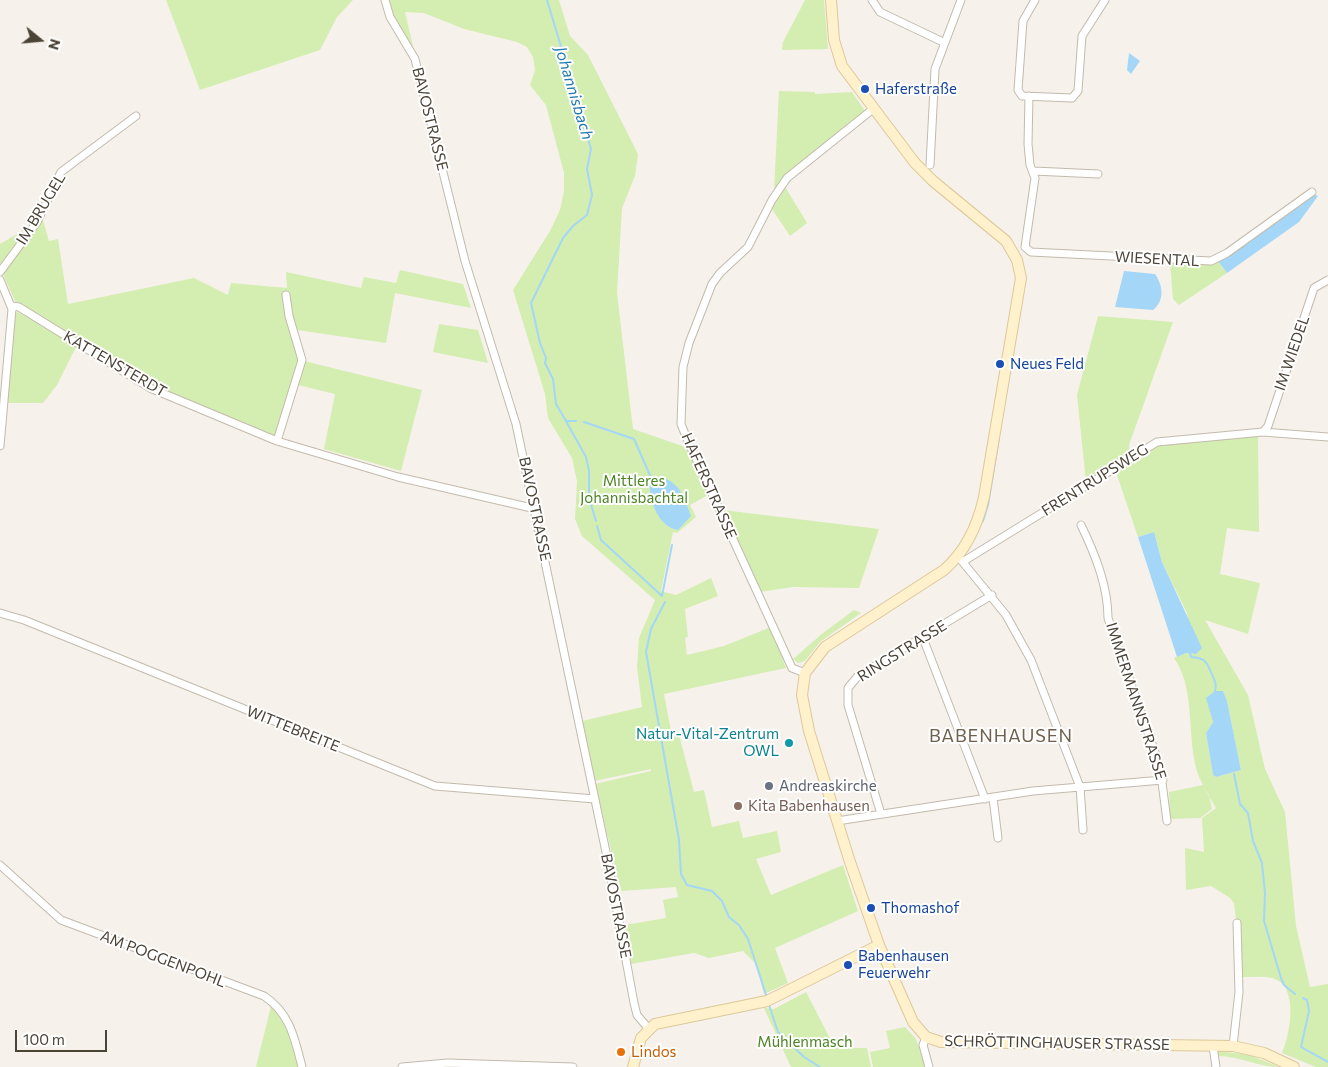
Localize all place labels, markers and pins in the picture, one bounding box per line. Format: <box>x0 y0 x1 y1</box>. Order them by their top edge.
place label: Haferstraße <box>875 80 957 98</box>
marker: Haferstraße <box>859 83 871 95</box>
place label: Neues Feld <box>1010 355 1084 373</box>
marker: Neues Feld <box>994 358 1006 370</box>
place label: Natur-Vital-Zentrum OWL <box>636 725 779 760</box>
marker: Natur-Vital-Zentrum OWL <box>783 737 795 749</box>
place label: Andreaskirche <box>779 777 877 795</box>
marker: Andreaskirche <box>763 780 775 792</box>
place label: Kita Babenhausen <box>748 797 870 815</box>
marker: Kita Babenhausen <box>732 800 744 812</box>
place label: Thomashof <box>881 899 959 917</box>
marker: Thomashof <box>865 902 877 914</box>
place label: Babenhausen Feuerwehr <box>858 947 949 982</box>
marker: Babenhausen Feuerwehr <box>842 959 854 971</box>
place label: Lindos <box>631 1043 676 1061</box>
marker: Lindos <box>615 1046 627 1058</box>

